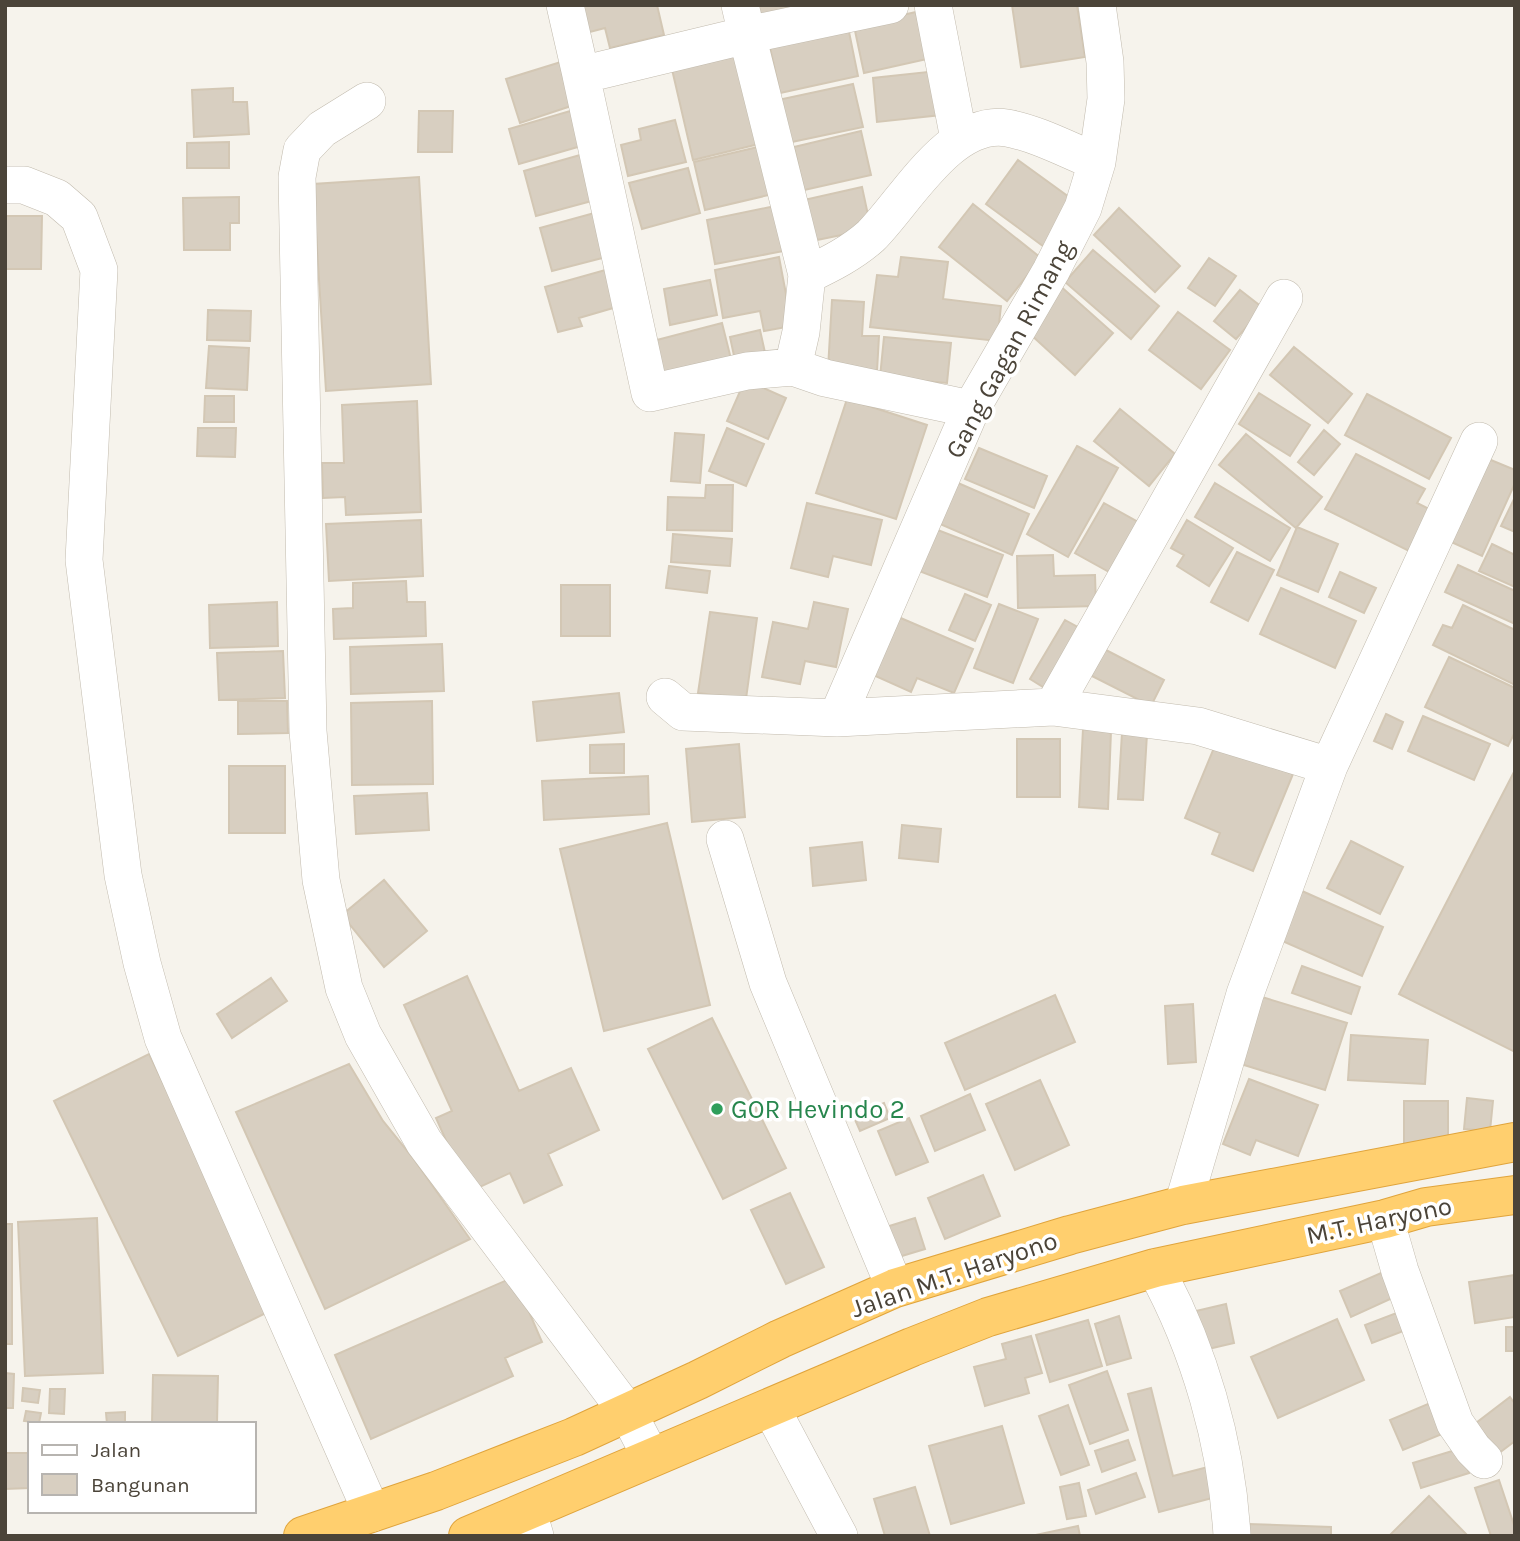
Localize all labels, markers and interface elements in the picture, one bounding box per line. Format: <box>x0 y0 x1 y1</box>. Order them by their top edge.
street label: Gang Gagan Rimang <box>939 235 1080 463</box>
place label: GOR Hevindo 2 <box>731 1094 905 1125</box>
marker: GOR Hevindo 2 <box>709 1101 725 1117</box>
street label: M.T. Haryono <box>1304 1190 1455 1251</box>
street label: Jalan M.T. Haryono <box>847 1225 1061 1324</box>
legend <box>28 1422 256 1513</box>
text: Jalan <box>91 1438 141 1462</box>
text: Bangunan <box>91 1473 190 1497</box>

